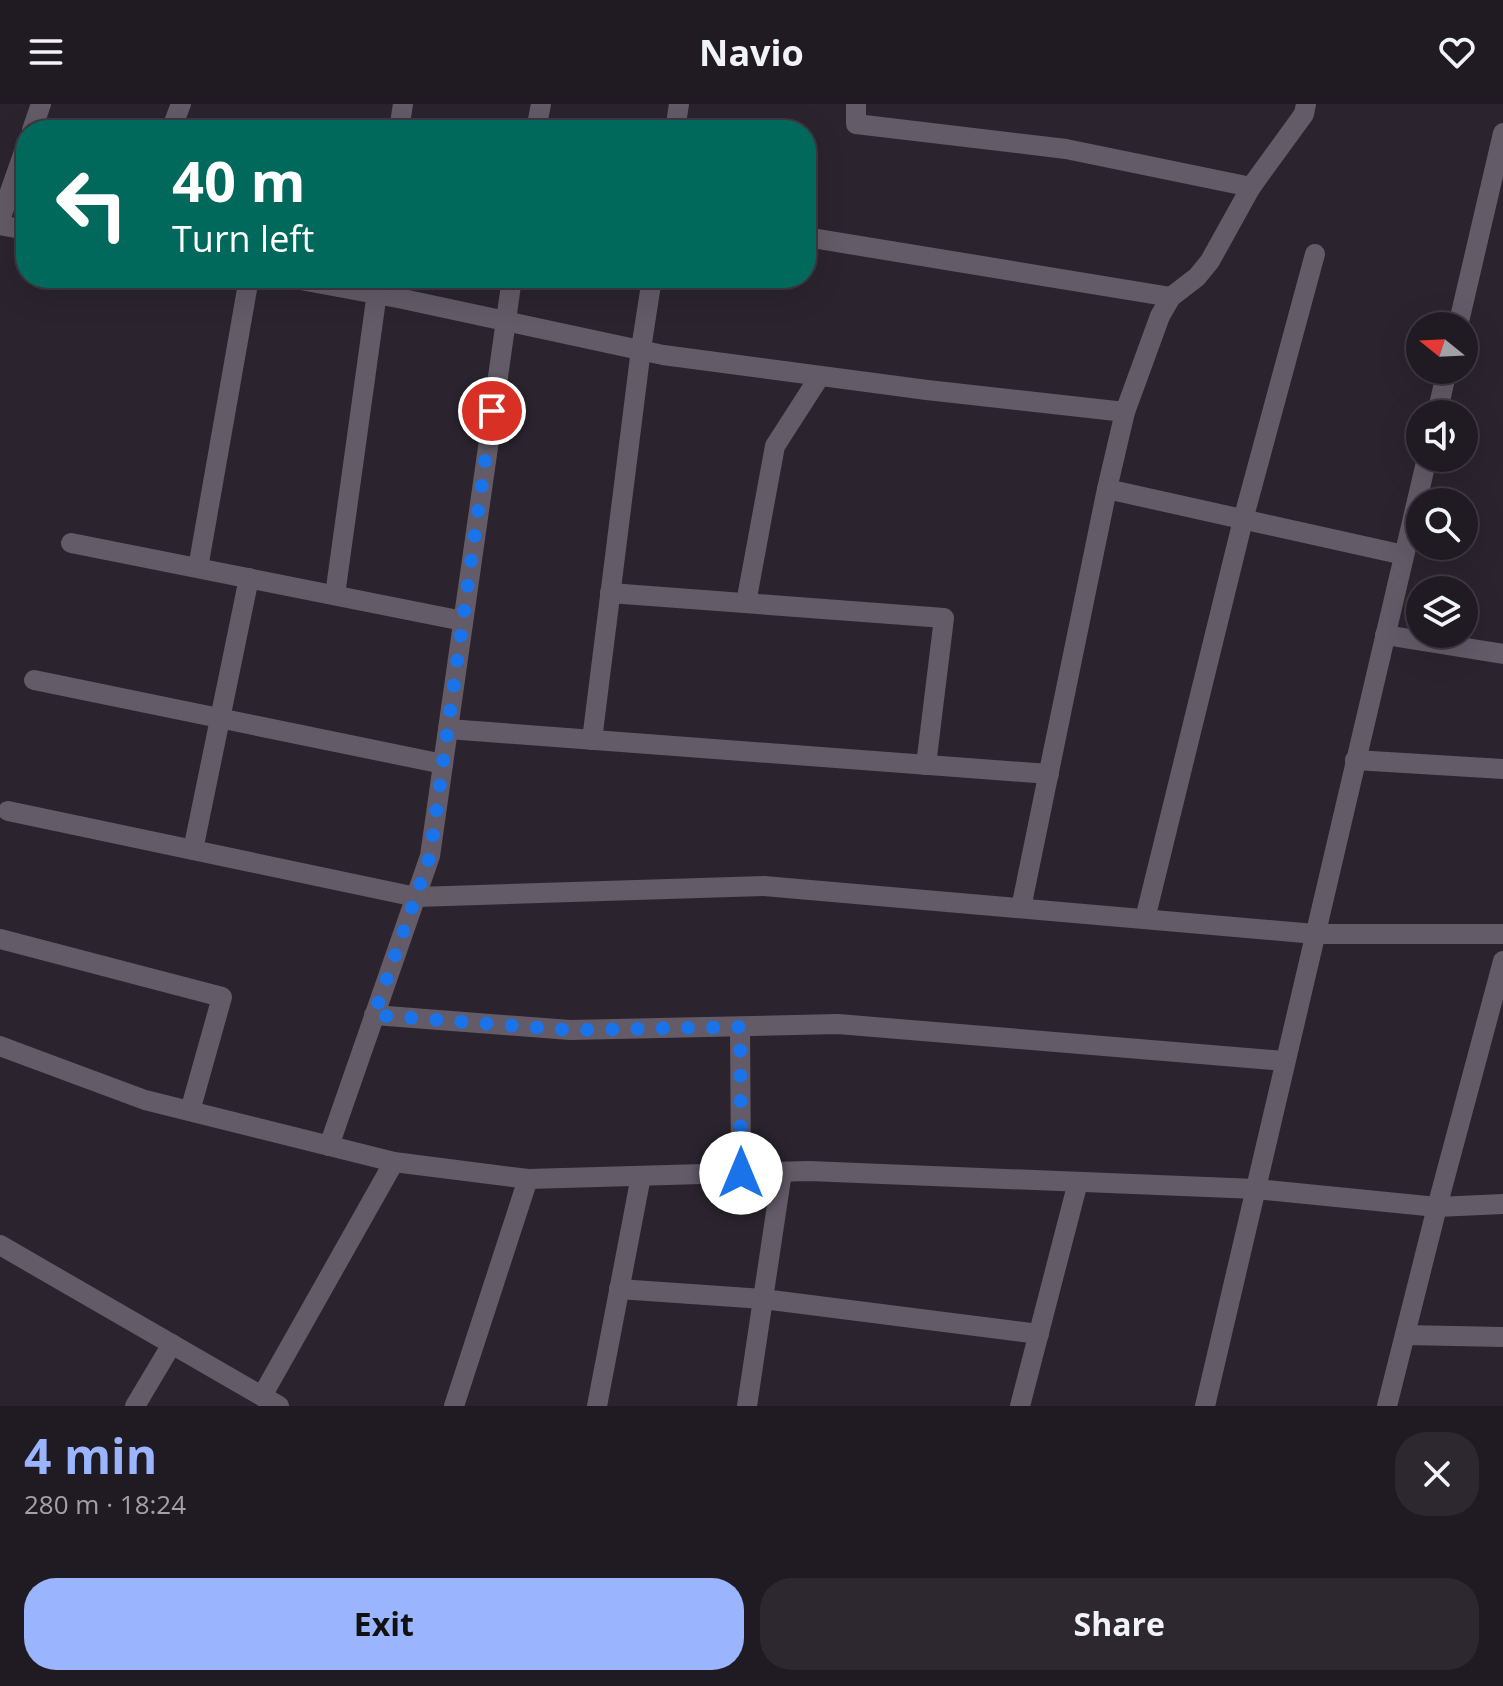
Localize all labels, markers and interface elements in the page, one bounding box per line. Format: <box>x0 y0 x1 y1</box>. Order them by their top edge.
text: Navio <box>699 28 804 77</box>
icon: menu <box>24 30 68 74</box>
icon: heart <box>1435 30 1479 74</box>
text: 40 m <box>172 142 306 218</box>
icon: left <box>40 152 144 256</box>
text: Turn left <box>172 214 314 263</box>
north arrow <box>1406 312 1478 384</box>
map controls <box>1406 312 1478 648</box>
pin <box>458 377 526 445</box>
icon: arrive <box>470 389 514 433</box>
button: sound <box>1406 400 1478 472</box>
button: search <box>1406 488 1478 560</box>
button: layers <box>1406 576 1478 648</box>
position arrow <box>699 1131 783 1215</box>
text: 4 min <box>24 1423 157 1488</box>
button: close <box>1395 1432 1479 1516</box>
text: 280 m · 18:24 <box>24 1486 186 1522</box>
button: Exit <box>24 1578 744 1670</box>
button: Share <box>760 1578 1479 1670</box>

